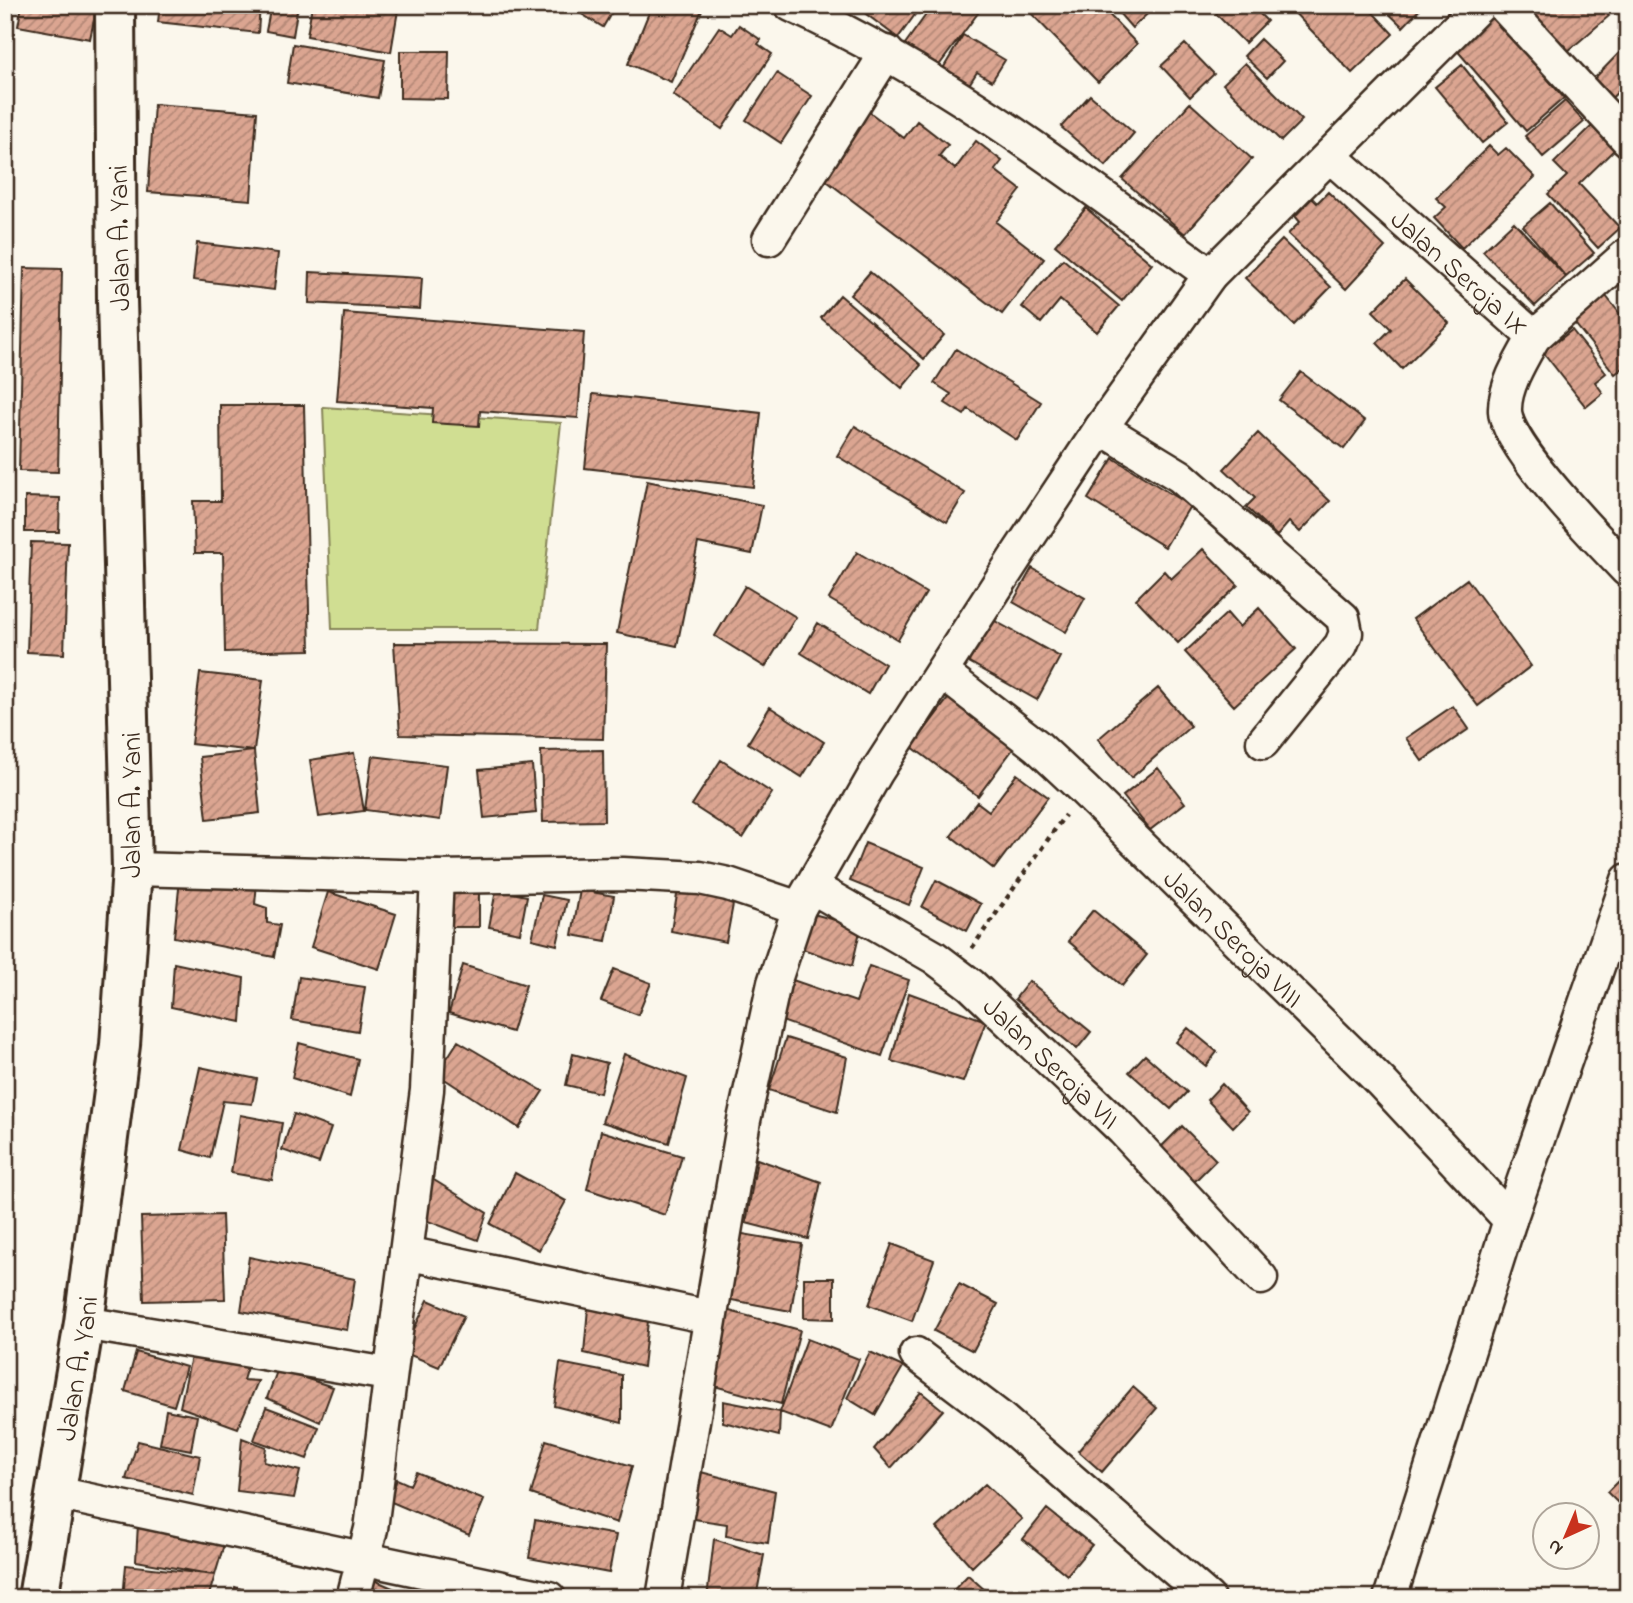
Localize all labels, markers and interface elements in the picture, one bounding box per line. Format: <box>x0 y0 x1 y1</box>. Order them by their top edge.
street label: Jalan A. Yani <box>100 164 143 311</box>
street label: Jalan Seroja IX <box>1380 202 1537 347</box>
street label: Jalan A. Yani <box>113 732 154 878</box>
street label: Jalan Seroja VIII <box>1152 861 1311 1019</box>
street label: Jalan Seroja VII <box>971 989 1128 1141</box>
street label: Jalan A. Yani <box>48 1294 111 1444</box>
north arrow <box>1532 1502 1602 1572</box>
text: N <box>1542 1532 1570 1561</box>

